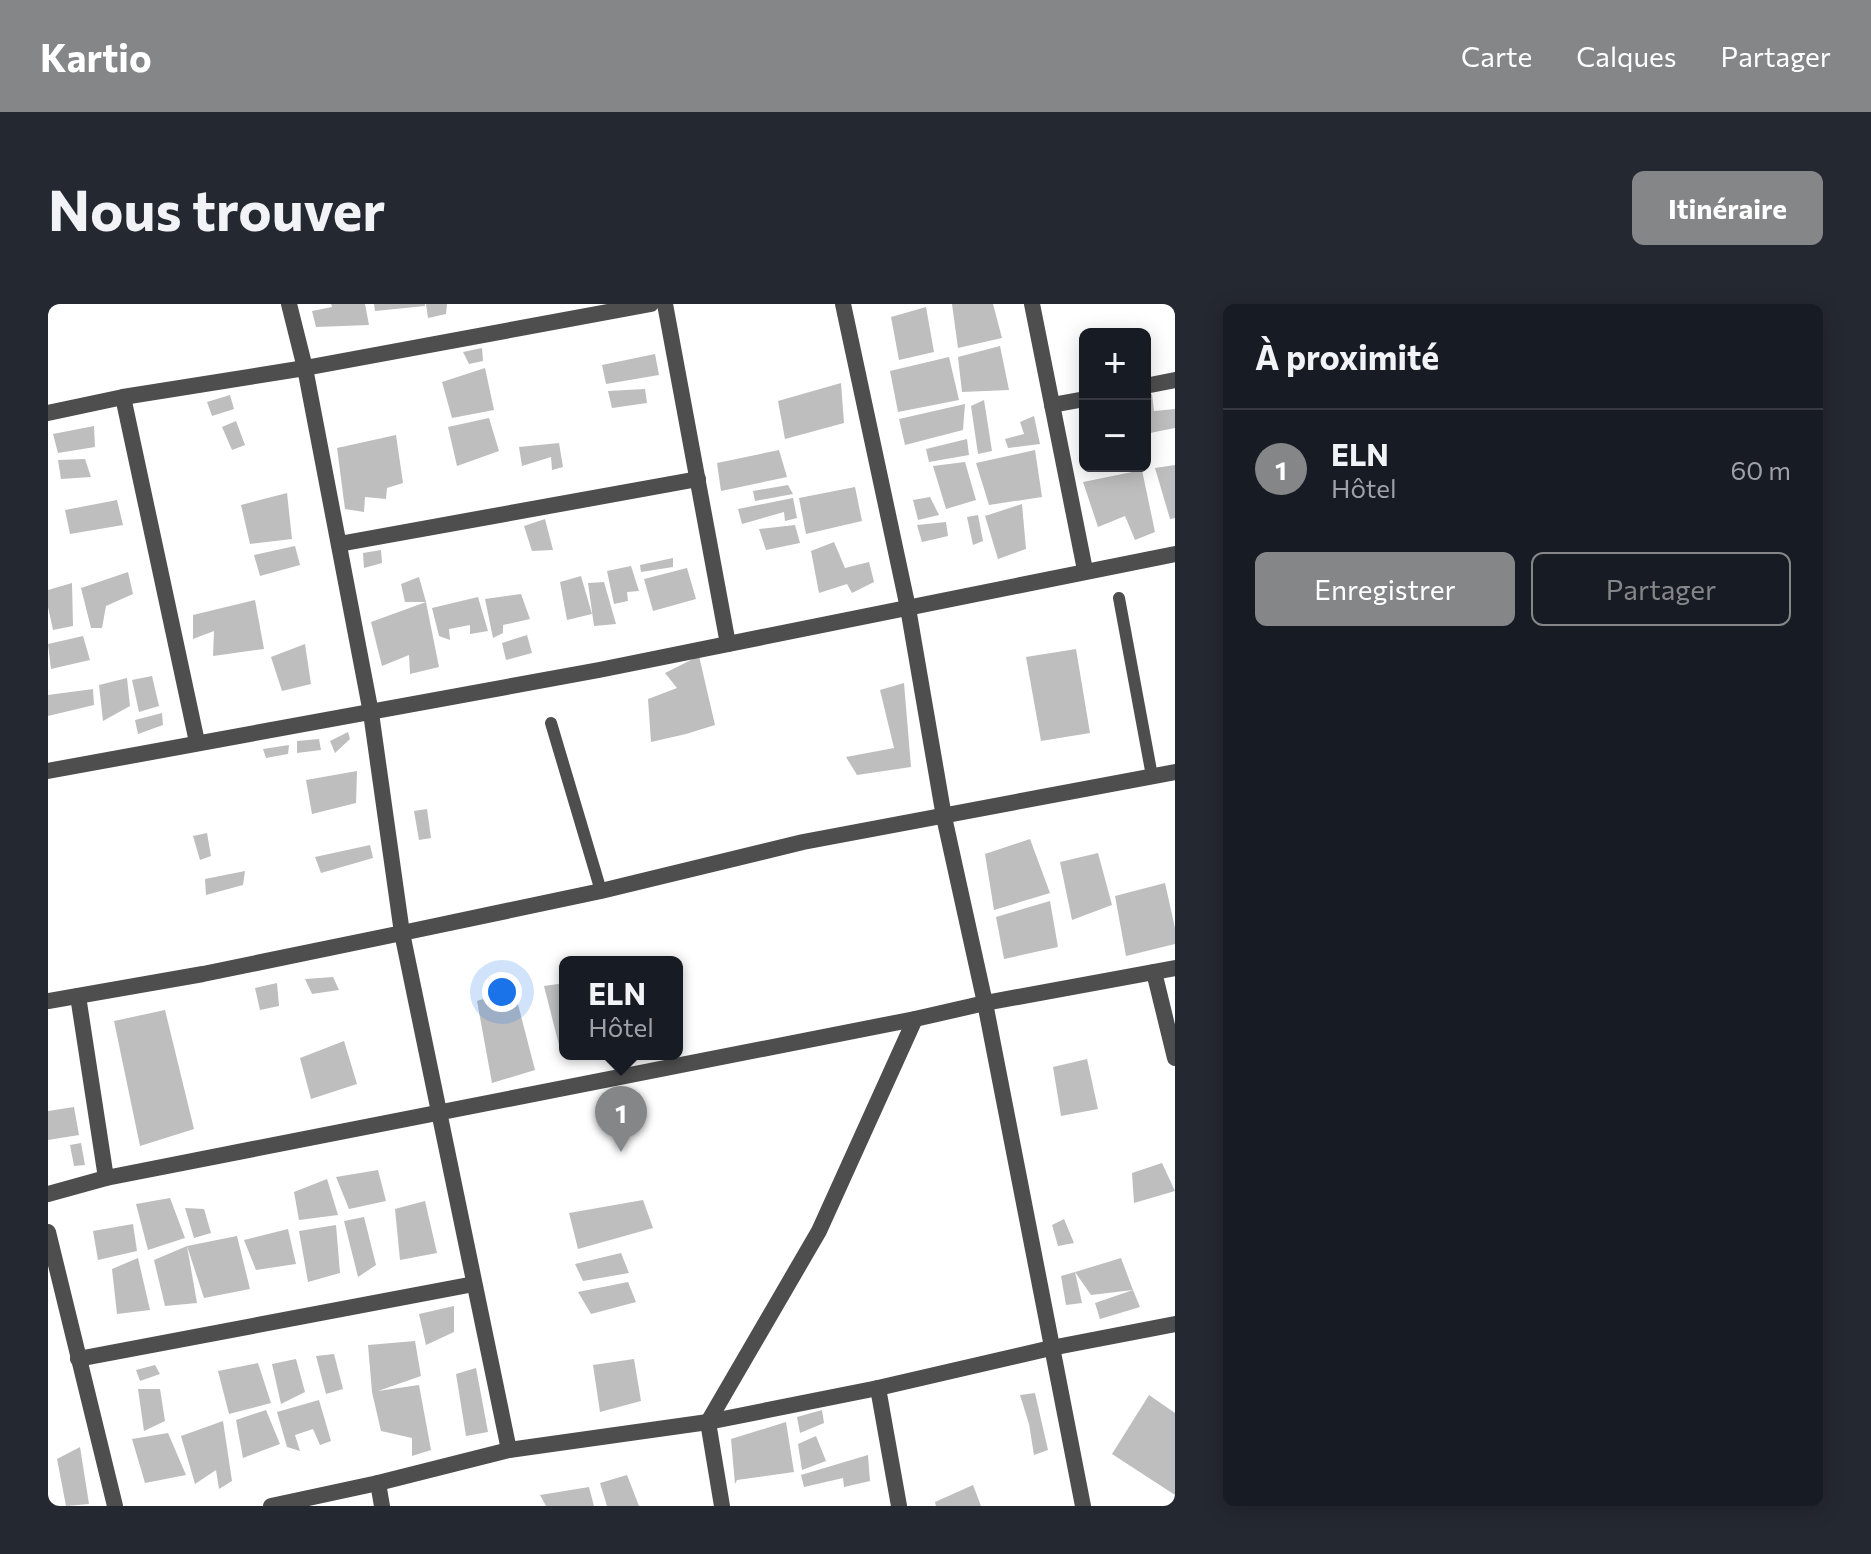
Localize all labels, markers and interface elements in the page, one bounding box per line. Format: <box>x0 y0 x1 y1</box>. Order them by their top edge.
text: Kartio <box>40 33 152 80</box>
text: Carte <box>1461 39 1532 73</box>
text: Calques <box>1576 39 1677 73</box>
text: Partager <box>1721 39 1831 73</box>
button: Itinéraire <box>1632 171 1823 245</box>
text: Nous trouver <box>48 174 385 243</box>
map controls <box>1079 328 1151 472</box>
button: + <box>1079 328 1151 400</box>
text: À proximité <box>1255 335 1439 377</box>
button: − <box>1079 400 1151 472</box>
text: ELN <box>1331 435 1389 472</box>
text: 1 <box>1275 454 1287 485</box>
text: 60 m <box>1731 454 1791 485</box>
text: Hôtel <box>1331 472 1397 503</box>
button: Enregistrer <box>1255 552 1515 626</box>
button: Partager <box>1531 552 1791 626</box>
popup <box>559 956 683 1060</box>
your location <box>482 972 522 1012</box>
text: ELN <box>588 974 646 1011</box>
text: Hôtel <box>588 1011 654 1042</box>
pin: 1 <box>595 1086 647 1152</box>

